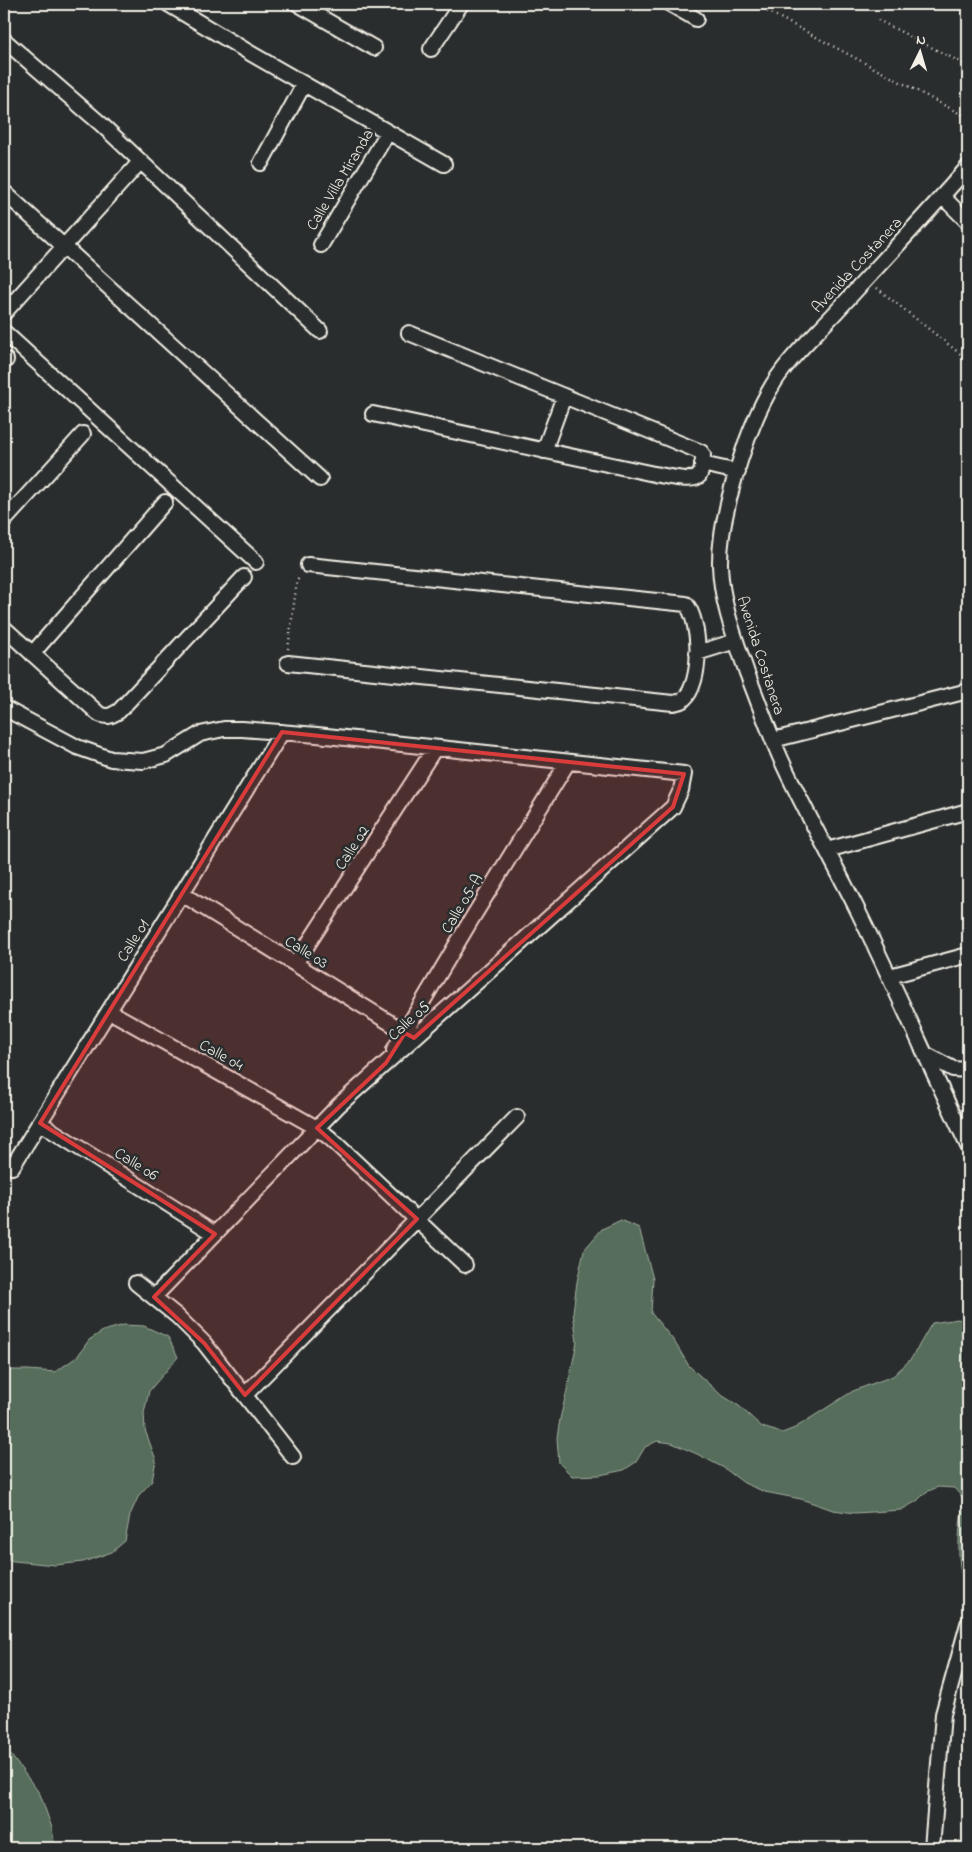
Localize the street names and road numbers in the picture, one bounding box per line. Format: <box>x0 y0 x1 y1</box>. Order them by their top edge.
street label: Calle Villa Miranda <box>301 125 381 235</box>
street label: Avenida Costanera <box>806 212 909 319</box>
street label: Avenida Costanera <box>730 593 791 718</box>
street label: Calle 02 <box>329 821 376 875</box>
street label: Calle 05-A <box>435 869 490 938</box>
street label: Calle 01 <box>111 915 156 967</box>
street label: Calle 03 <box>279 930 332 975</box>
street label: Calle 05 <box>383 996 436 1047</box>
street label: Calle 04 <box>194 1034 248 1078</box>
street label: Calle 06 <box>109 1142 163 1188</box>

